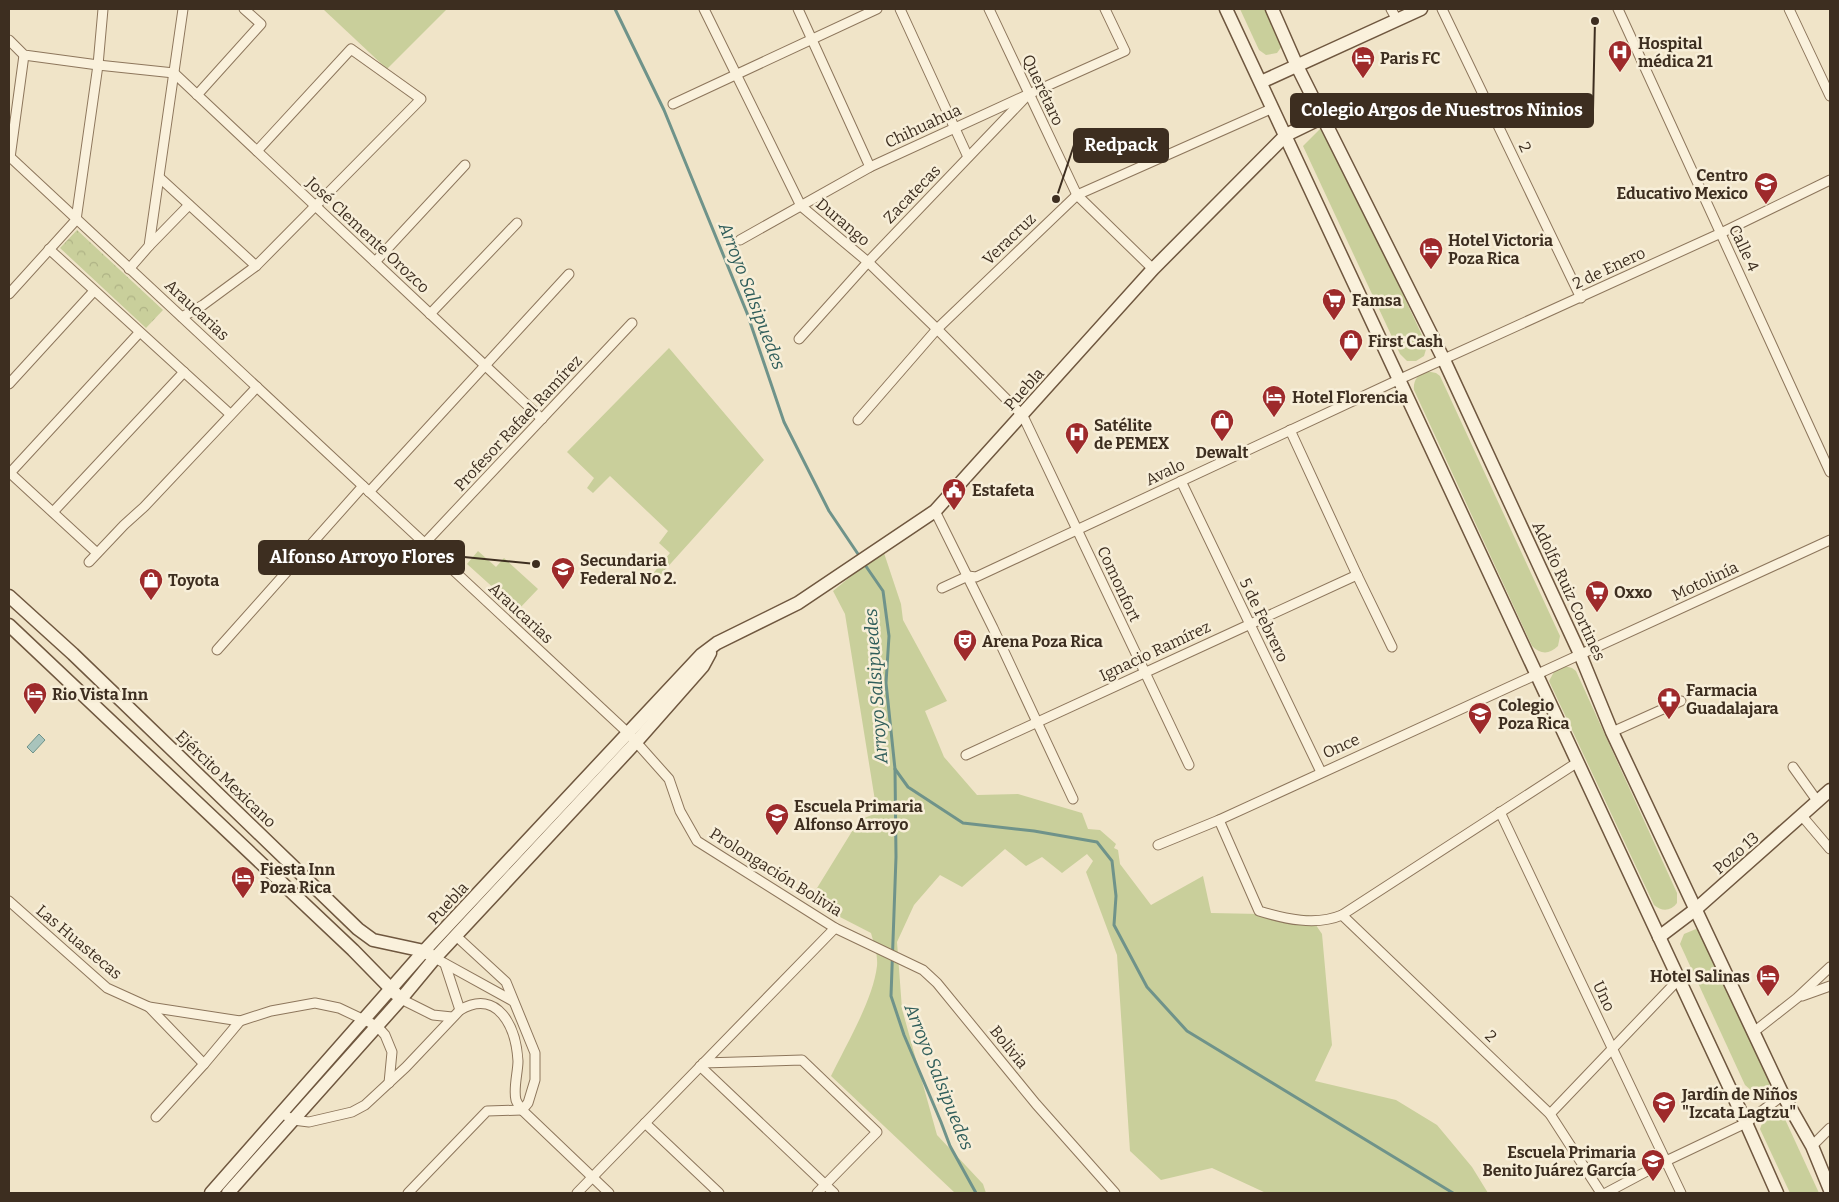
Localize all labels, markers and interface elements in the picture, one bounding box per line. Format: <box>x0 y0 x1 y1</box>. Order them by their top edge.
place label: Hospital médica 21 <box>1638 34 1713 71</box>
hospital icon: Hospital médica 21 <box>1607 39 1633 73</box>
hotel icon: Paris FC <box>1350 45 1376 79</box>
place label: Paris FC <box>1380 49 1440 68</box>
street label: Querétaro <box>1018 51 1068 129</box>
callout: Colegio Argos de Nuestros Ninios <box>1291 94 1593 127</box>
text: Colegio Argos de Nuestros Ninios <box>1301 99 1583 121</box>
street label: Chihuahua <box>882 100 964 152</box>
callout: Redpack <box>1074 129 1168 162</box>
text: Redpack <box>1084 134 1158 156</box>
street label: 2 <box>1515 139 1535 155</box>
street label: Zacatecas <box>879 161 945 227</box>
place label: Centro Educativo Mexico <box>1617 166 1748 203</box>
school or university icon: Centro Educativo Mexico <box>1753 171 1779 205</box>
street label: José Clemente Orozco <box>302 172 433 297</box>
street label: Durango <box>812 194 874 250</box>
street label: Veracruz <box>979 209 1040 269</box>
water label: Arroyo Salsipuedes <box>713 218 790 373</box>
street label: Calle 4 <box>1725 222 1763 275</box>
place label: Hotel Victoria Poza Rica <box>1448 231 1553 268</box>
hotel icon: Hotel Victoria Poza Rica <box>1418 236 1444 270</box>
street label: 2 de Enero <box>1570 243 1648 293</box>
street label: Araucarias <box>161 276 233 344</box>
supermarket icon: Famsa <box>1321 287 1347 321</box>
place label: Famsa <box>1352 291 1402 310</box>
shop icon: First Cash <box>1338 328 1364 362</box>
place label: First Cash <box>1368 332 1443 351</box>
street label: Profesor Rafael Ramírez <box>450 351 586 495</box>
street label: Puebla <box>1000 364 1048 414</box>
hotel icon: Hotel Florencia <box>1261 384 1287 418</box>
place label: Hotel Florencia <box>1292 388 1408 407</box>
shop icon: Dewalt <box>1209 408 1235 442</box>
place label: Satélite de PEMEX <box>1094 416 1170 453</box>
hospital icon: Satélite de PEMEX <box>1064 421 1090 455</box>
place label: Dewalt <box>1195 443 1249 462</box>
street label: Avalo <box>1142 455 1188 489</box>
public building icon: Estafeta <box>941 477 967 511</box>
place label: Estafeta <box>972 481 1034 500</box>
street label: Adolfo Ruiz Cortines <box>1528 518 1610 664</box>
callout: Alfonso Arroyo Flores <box>259 541 464 574</box>
street label: Comonfort <box>1093 543 1145 625</box>
text: Alfonso Arroyo Flores <box>270 546 455 568</box>
place label: Secundaria Federal No 2. <box>580 551 677 588</box>
school or university icon: Secundaria Federal No 2. <box>550 556 576 590</box>
street label: Motolinía <box>1669 557 1741 605</box>
shop icon: Toyota <box>138 567 164 601</box>
place label: Toyota <box>168 571 219 590</box>
street label: 5 de Febrero <box>1236 575 1292 665</box>
street label: Araucarias <box>485 579 557 647</box>
supermarket icon: Oxxo <box>1584 579 1610 613</box>
place label: Oxxo <box>1614 583 1652 602</box>
water label: Arroyo Salsipuedes <box>860 607 892 765</box>
street label: Ignacio Ramírez <box>1096 617 1214 685</box>
theatre icon: Arena Poza Rica <box>952 628 978 662</box>
place label: Arena Poza Rica <box>982 632 1103 651</box>
hotel icon: Rio Vista Inn <box>22 681 48 715</box>
place label: Farmacia Guadalajara <box>1686 681 1778 718</box>
place label: Rio Vista Inn <box>52 685 149 704</box>
pharmacy icon: Farmacia Guadalajara <box>1656 686 1682 720</box>
place label: Colegio Poza Rica <box>1498 696 1569 733</box>
school or university icon: Colegio Poza Rica <box>1467 701 1493 735</box>
street label: Ejército Mexicano <box>172 726 280 832</box>
street label: Once <box>1320 730 1362 762</box>
place label: Escuela Primaria Alfonso Arroyo <box>794 797 923 834</box>
school or university icon: Escuela Primaria Alfonso Arroyo <box>764 802 790 836</box>
street label: Prolongación Bolivia <box>706 824 846 920</box>
street label: Pozo 13 <box>1709 828 1763 878</box>
place label: Fiesta Inn Poza Rica <box>260 860 336 897</box>
hotel icon: Fiesta Inn Poza Rica <box>230 865 256 899</box>
street label: Puebla <box>424 878 472 928</box>
street label: Las Huastecas <box>32 901 126 983</box>
hotel icon: Hotel Salinas <box>1755 963 1781 997</box>
place label: Hotel Salinas <box>1650 967 1750 986</box>
street label: Uno <box>1589 978 1619 1014</box>
water label: Arroyo Salsipuedes <box>899 1000 979 1154</box>
street label: Bolivia <box>986 1022 1032 1073</box>
street label: 2 <box>1481 1026 1501 1046</box>
place label: Jardín de Niños "Izcata Lagtzu" <box>1681 1085 1798 1122</box>
school or university icon: Jardín de Niños "Izcata Lagtzu" <box>1651 1090 1677 1124</box>
place label: Escuela Primaria Benito Juárez García <box>1482 1143 1636 1180</box>
school or university icon: Escuela Primaria Benito Juárez García <box>1640 1148 1666 1182</box>

